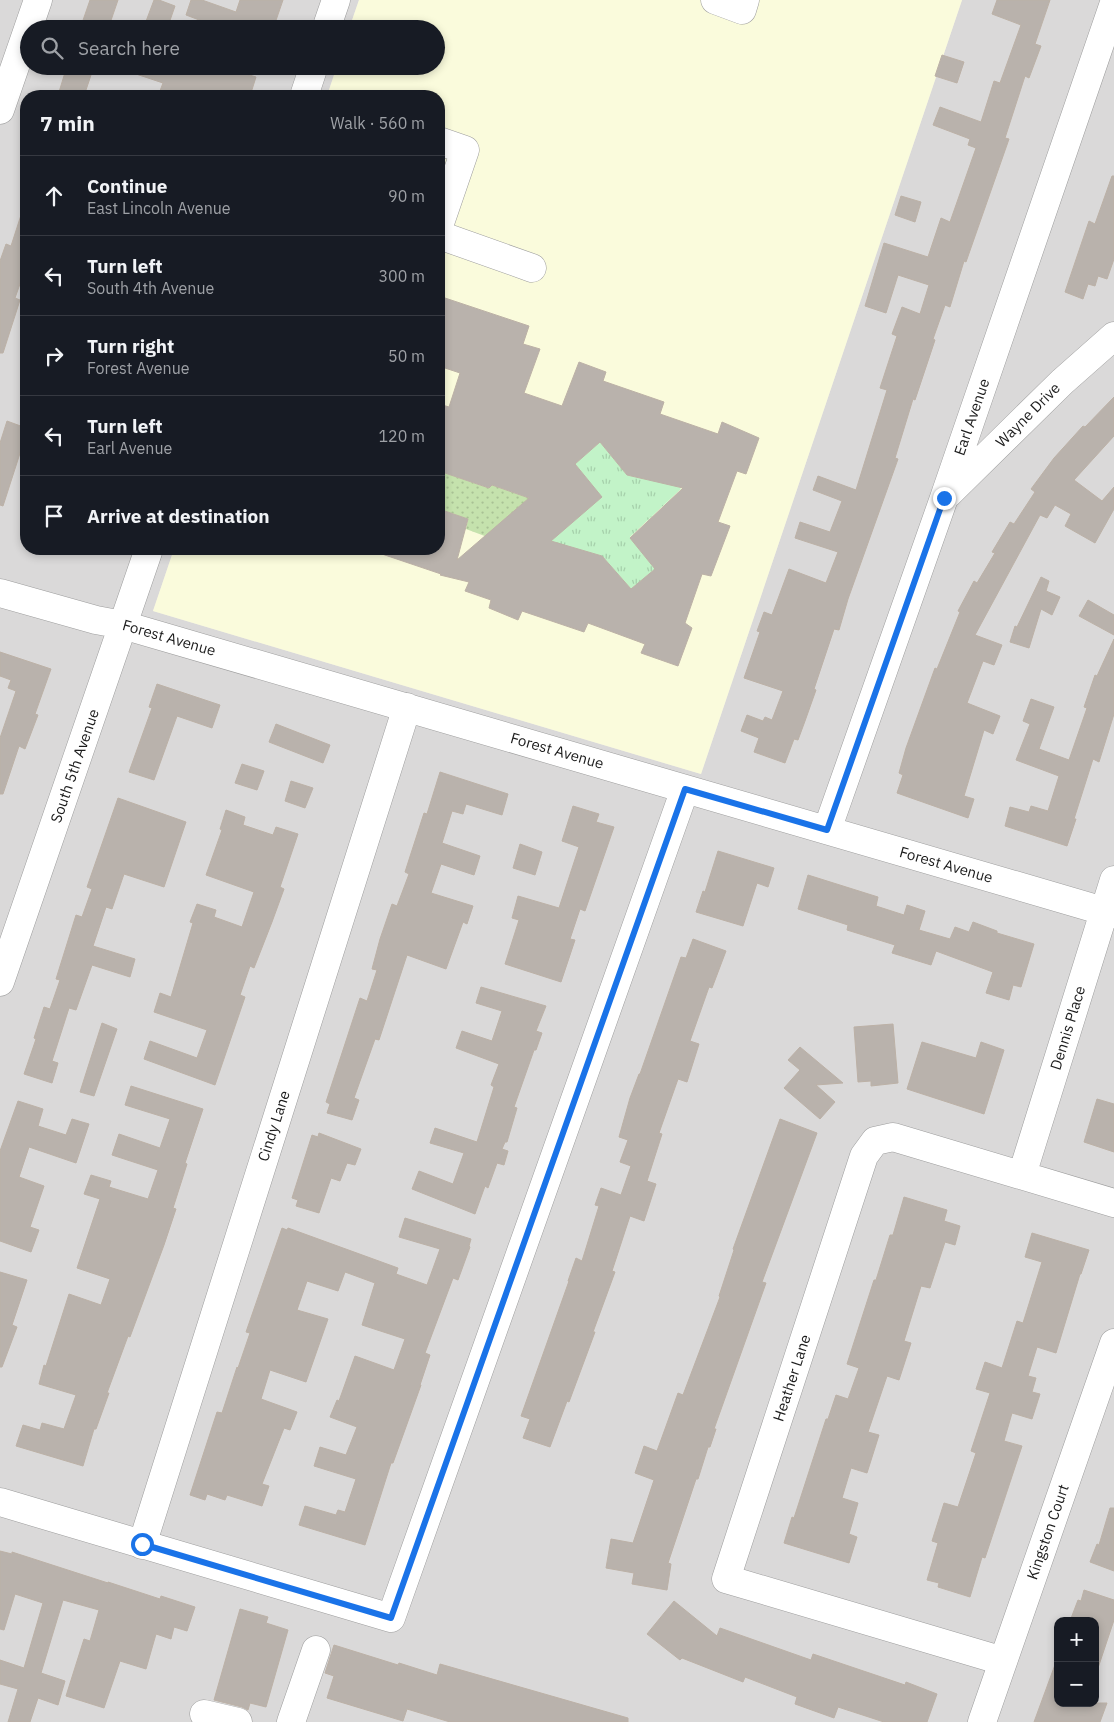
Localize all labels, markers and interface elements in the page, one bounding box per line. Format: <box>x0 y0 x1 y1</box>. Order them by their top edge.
search box <box>20 20 445 75</box>
icon: search <box>38 34 66 62</box>
text: Search here <box>78 36 180 60</box>
text: 7 min <box>40 109 95 137</box>
text: Walk · 560 m <box>330 113 425 133</box>
text: Continue <box>87 174 167 198</box>
icon: ahead <box>40 182 68 210</box>
text: 90 m <box>388 186 425 206</box>
text: East Lincoln Avenue <box>87 198 231 218</box>
text: Turn left <box>87 254 163 278</box>
icon: left <box>40 262 68 290</box>
text: 300 m <box>378 266 425 286</box>
text: South 4th Avenue <box>87 278 214 298</box>
text: Turn right <box>87 334 174 358</box>
icon: right <box>40 342 68 370</box>
text: 50 m <box>388 346 425 366</box>
text: Forest Avenue <box>87 358 190 378</box>
street label: Earl Avenue <box>950 376 994 458</box>
street label: Wayne Drive <box>991 378 1064 451</box>
text: Turn left <box>87 414 163 438</box>
icon: left <box>40 422 68 450</box>
text: 120 m <box>378 426 425 446</box>
text: Earl Avenue <box>87 438 172 458</box>
route end <box>933 487 956 510</box>
icon: arrive <box>40 502 68 530</box>
text: Arrive at destination <box>87 504 270 528</box>
street label: Forest Avenue <box>120 615 218 660</box>
street label: South 5th Avenue <box>46 706 103 825</box>
street label: Forest Avenue <box>508 728 606 773</box>
street label: Forest Avenue <box>897 842 995 887</box>
street label: Dennis Place <box>1046 984 1089 1072</box>
street label: Cindy Lane <box>253 1088 294 1164</box>
street label: Heather Lane <box>769 1332 814 1424</box>
street label: Kingston Court <box>1022 1482 1073 1582</box>
route start <box>131 1533 154 1556</box>
map controls <box>1054 1617 1099 1707</box>
button: + <box>1054 1617 1099 1662</box>
button: − <box>1054 1662 1099 1707</box>

